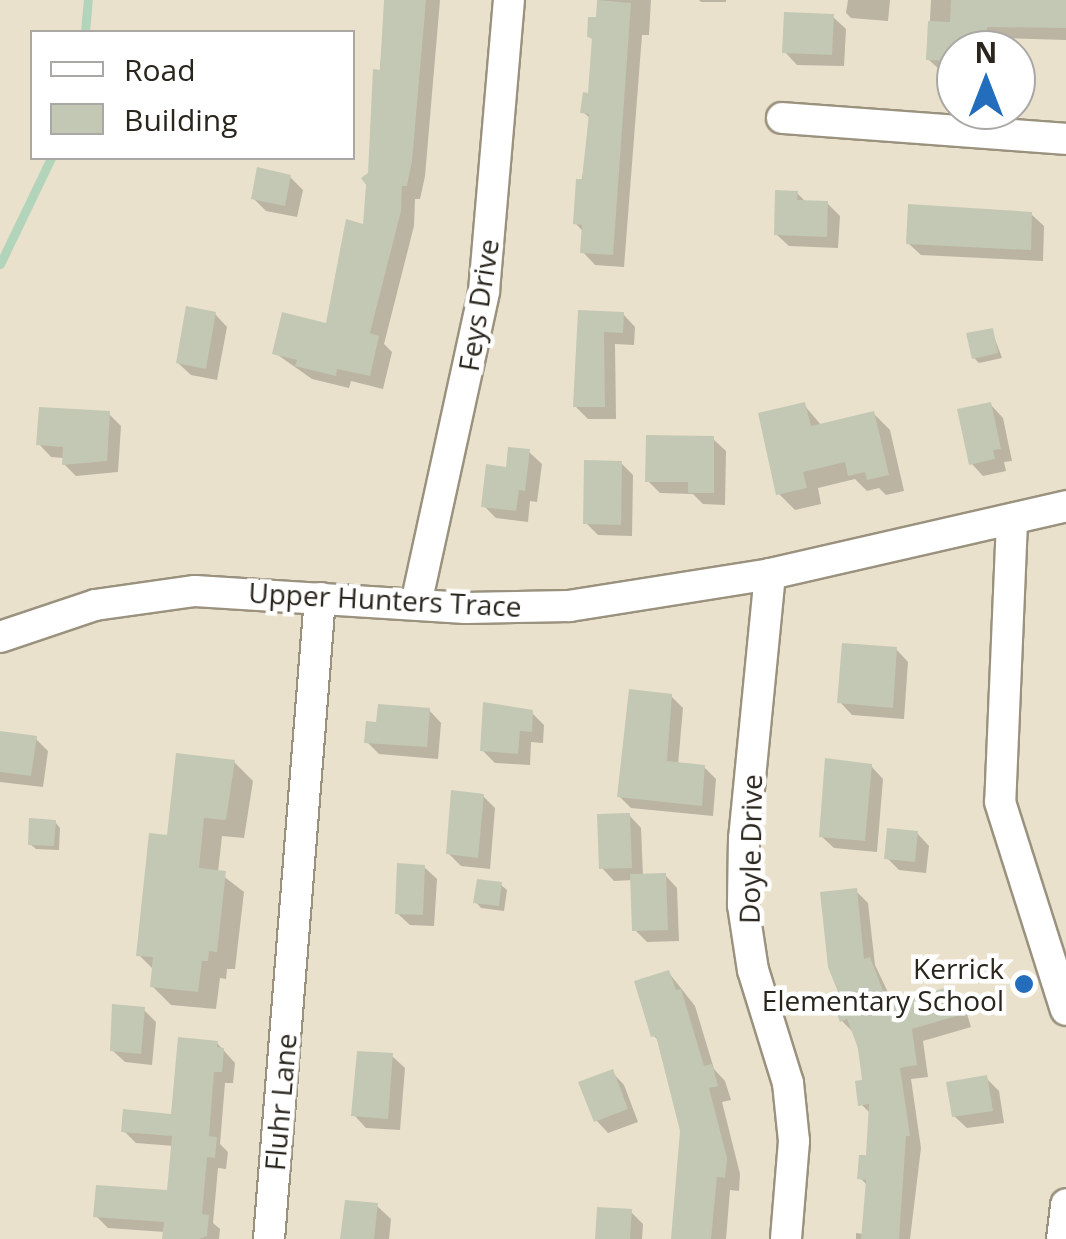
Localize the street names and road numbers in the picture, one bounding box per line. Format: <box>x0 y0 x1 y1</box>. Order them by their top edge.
street label: Feys Drive <box>451 237 505 373</box>
street label: Upper Hunters Trace <box>248 575 522 623</box>
street label: Doyle Drive <box>732 774 768 924</box>
street label: Fluhr Lane <box>257 1032 303 1172</box>

